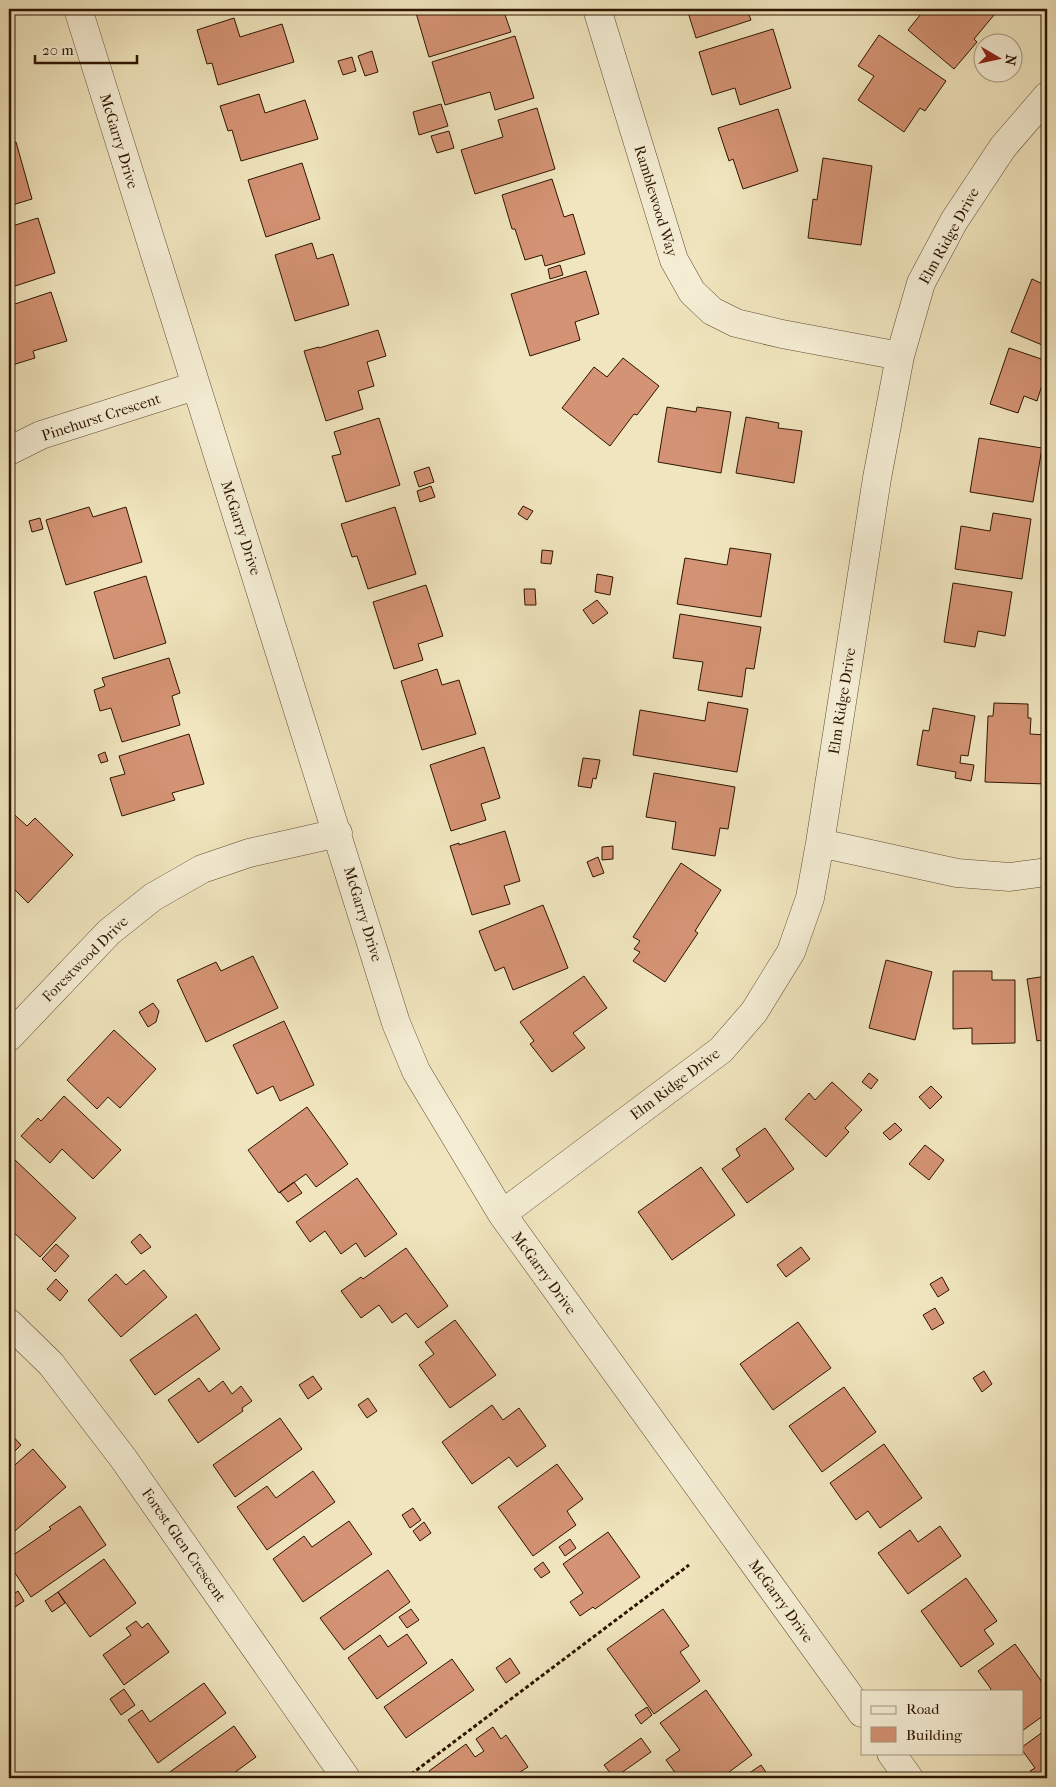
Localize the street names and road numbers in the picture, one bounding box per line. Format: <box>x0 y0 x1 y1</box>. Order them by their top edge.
street label: McGarry Drive <box>96 91 142 191</box>
street label: Ramblewood Way <box>631 143 682 260</box>
street label: Elm Ridge Drive <box>915 184 983 287</box>
street label: Pinehurst Crescent <box>39 389 163 445</box>
street label: McGarry Drive <box>217 478 265 578</box>
street label: Elm Ridge Drive <box>825 646 859 756</box>
street label: McGarry Drive <box>340 864 386 964</box>
street label: Forestwood Drive <box>38 912 132 1006</box>
street label: Elm Ridge Drive <box>627 1044 724 1124</box>
street label: McGarry Drive <box>508 1228 581 1319</box>
street label: Forest Glen Crescent <box>138 1485 230 1606</box>
street label: McGarry Drive <box>745 1556 818 1647</box>

